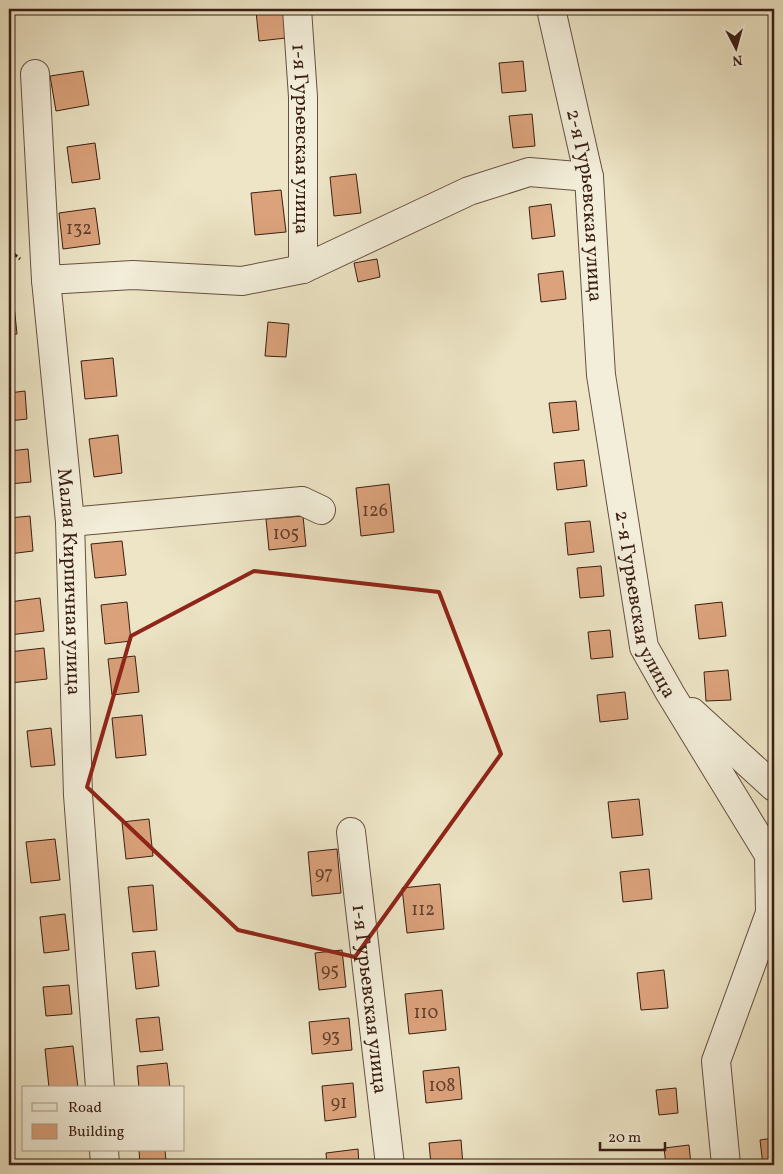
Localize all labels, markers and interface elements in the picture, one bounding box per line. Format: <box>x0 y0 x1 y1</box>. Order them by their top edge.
north arrow <box>710 22 760 72</box>
street label: 1-я Гурьевская улица <box>283 43 315 234</box>
text: N <box>731 49 743 69</box>
street label: 2-я Гурьевская улица <box>558 107 609 303</box>
house number: 132 <box>66 217 92 242</box>
street label: Малая Кирпичная улица <box>49 467 87 696</box>
house number: 126 <box>362 499 388 524</box>
street label: 2-я Гурьевская улица <box>607 509 682 704</box>
house number: 105 <box>273 522 299 547</box>
house number: 97 <box>315 862 333 887</box>
house number: 112 <box>411 898 435 923</box>
street label: 1-я Гурьевская улица <box>344 903 394 1096</box>
house number: 95 <box>321 959 339 984</box>
house number: 110 <box>414 1001 439 1026</box>
house number: 93 <box>322 1025 340 1050</box>
house number: 108 <box>429 1074 455 1099</box>
legend <box>22 1086 185 1152</box>
house number: 91 <box>331 1091 347 1116</box>
text: Road <box>68 1098 102 1119</box>
scale bar <box>600 1119 666 1151</box>
text: Building <box>68 1122 125 1143</box>
text: 20 m <box>608 1128 641 1149</box>

